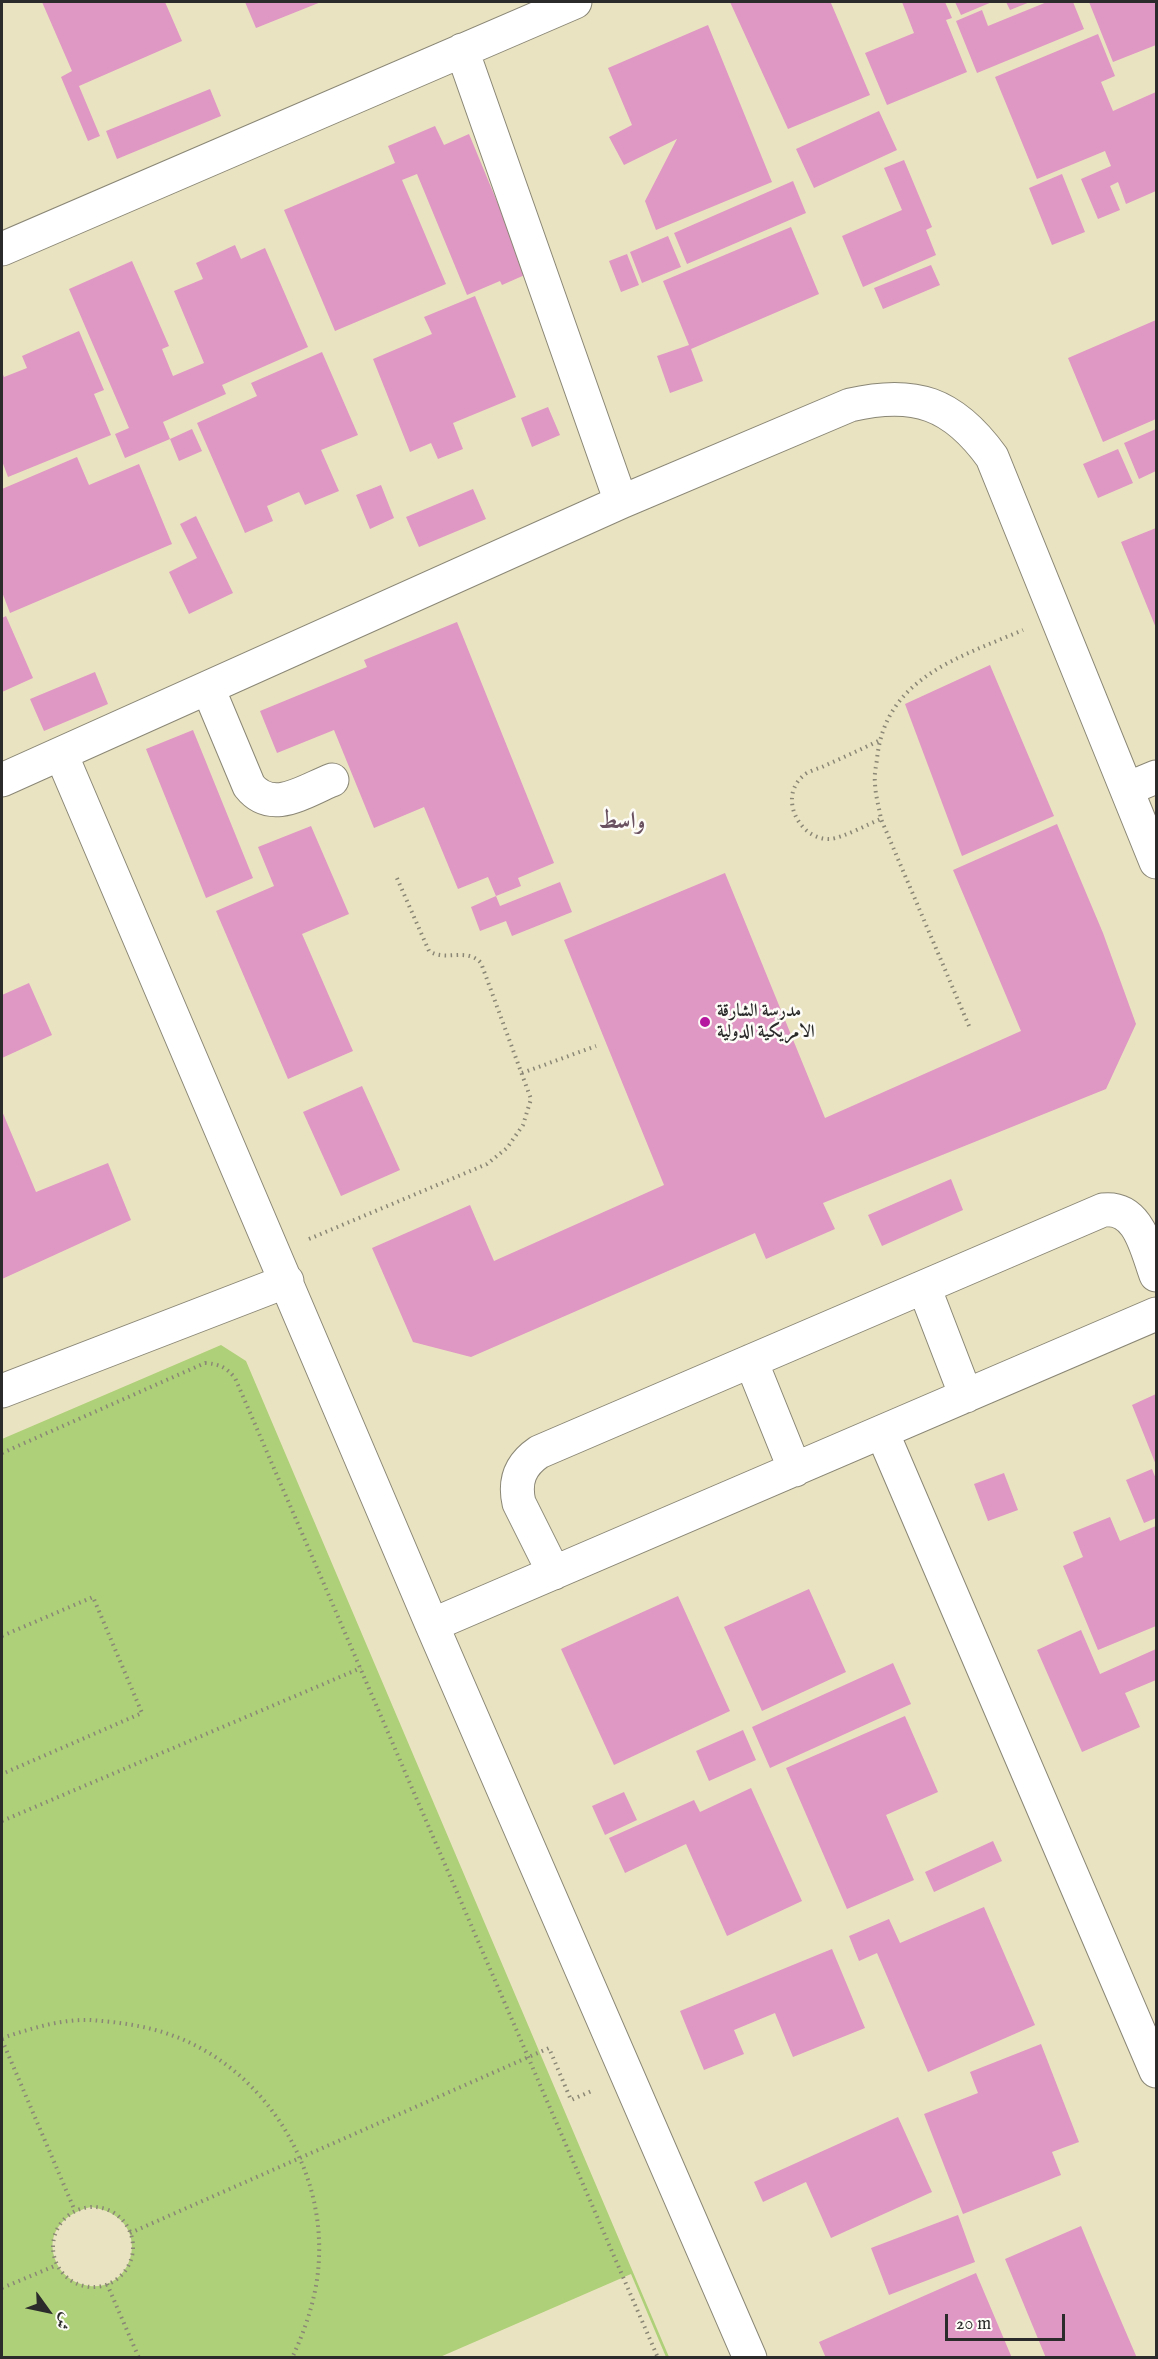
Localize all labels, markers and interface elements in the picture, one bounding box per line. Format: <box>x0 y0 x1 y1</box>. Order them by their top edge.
district label: واسط <box>599 809 645 837</box>
place label: مدرسة الشارقة الامريكية الدولية <box>717 1001 815 1044</box>
marker: مدرسة الشارقة الامريكية الدولية <box>698 1015 712 1029</box>
north arrow <box>18 2281 78 2341</box>
scale bar <box>948 2302 1068 2340</box>
text: ش <box>50 2309 76 2333</box>
text: 20 m <box>956 2313 991 2336</box>

